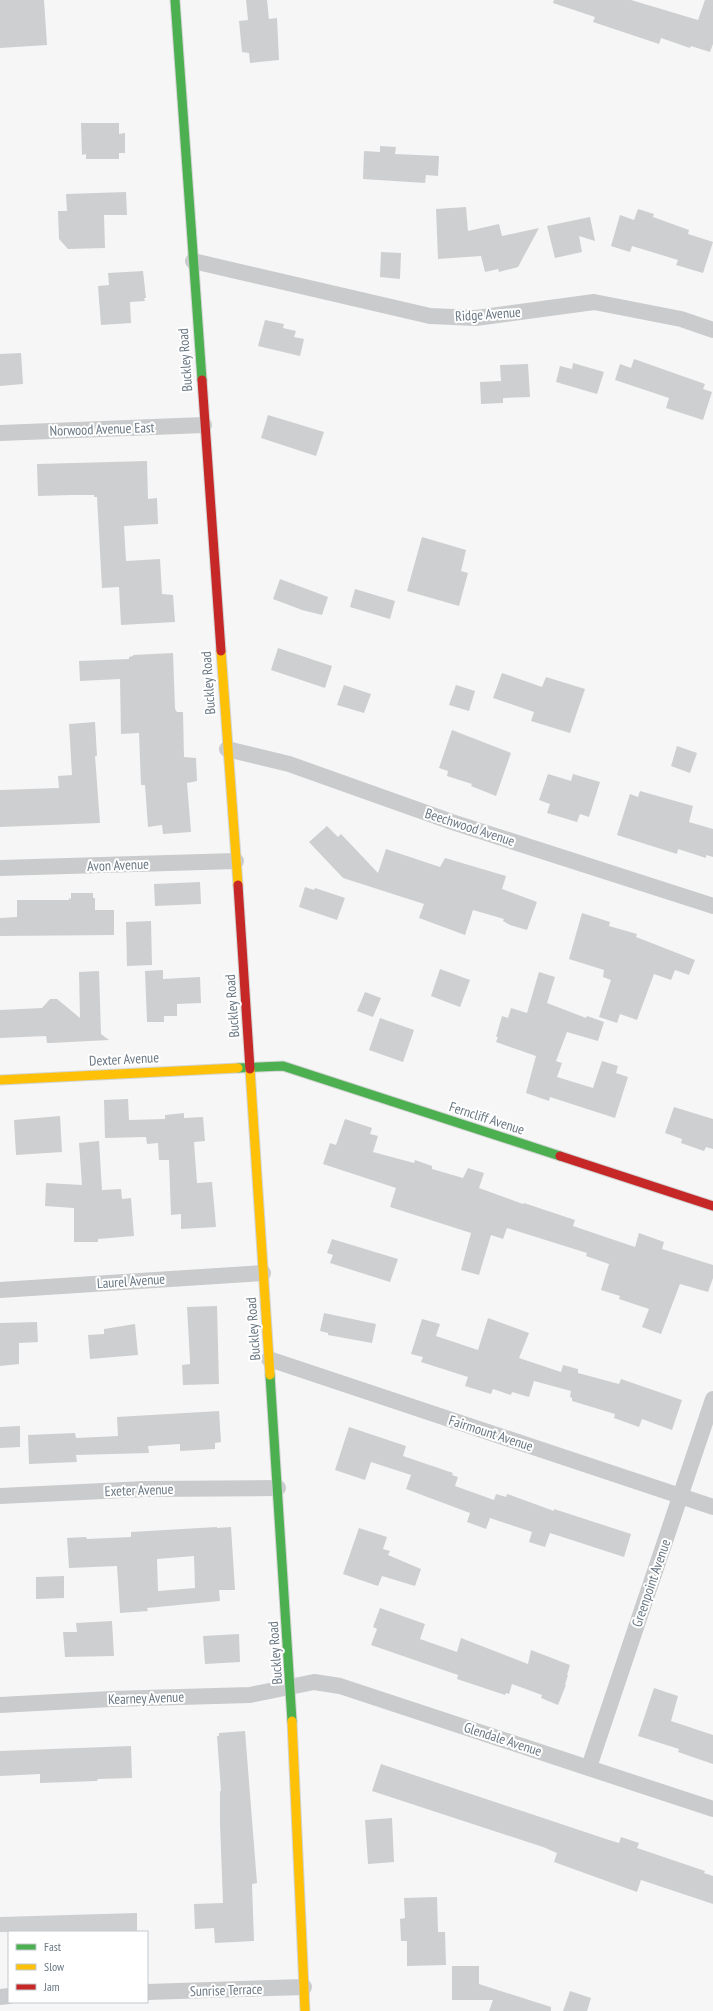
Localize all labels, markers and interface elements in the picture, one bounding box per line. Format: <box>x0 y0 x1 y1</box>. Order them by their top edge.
street label: Ridge Avenue <box>455 303 522 325</box>
street label: Buckley Road <box>174 328 196 392</box>
street label: Norwood Avenue East <box>49 418 155 440</box>
street label: Buckley Road <box>197 651 219 715</box>
street label: Beechwood Avenue <box>423 804 517 850</box>
street label: Avon Avenue <box>87 855 149 875</box>
street label: Buckley Road <box>221 974 243 1038</box>
street label: Dexter Avenue <box>89 1048 160 1070</box>
street label: Ferncliff Avenue <box>447 1097 527 1139</box>
street label: Laurel Avenue <box>96 1270 166 1292</box>
street label: Buckley Road <box>242 1297 264 1361</box>
street label: Fairmount Avenue <box>447 1411 536 1455</box>
street label: Exeter Avenue <box>104 1480 174 1500</box>
street label: Greenpoint Avenue <box>628 1537 674 1629</box>
street label: Buckley Road <box>264 1621 286 1685</box>
street label: Kearney Avenue <box>108 1688 185 1708</box>
street label: Glendale Avenue <box>462 1718 544 1760</box>
legend <box>8 1931 148 2003</box>
text: Fast <box>44 1939 62 1954</box>
text: Slow <box>44 1959 65 1974</box>
text: Jam <box>43 1979 60 1994</box>
street label: Sunrise Terrace <box>189 1980 263 2000</box>

